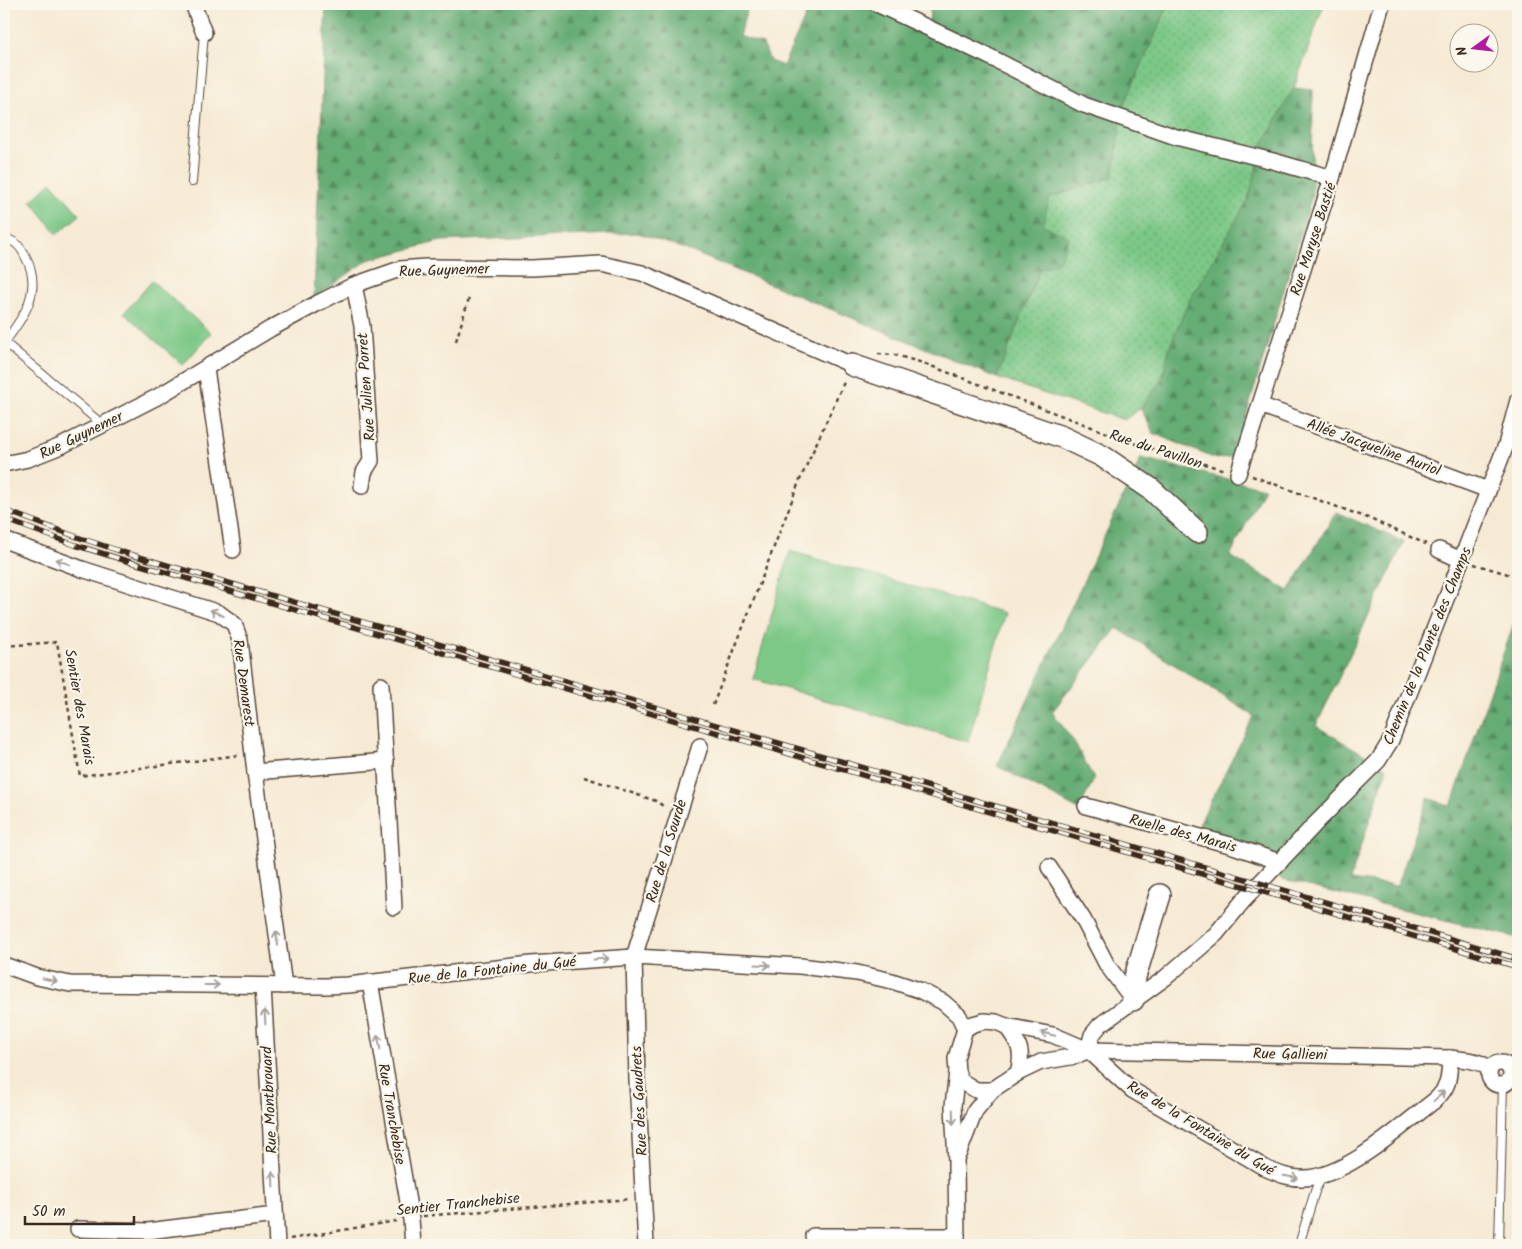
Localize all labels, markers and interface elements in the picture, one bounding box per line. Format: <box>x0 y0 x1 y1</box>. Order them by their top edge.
north arrow <box>1450 22 1500 72</box>
text: N <box>1451 44 1474 58</box>
street label: Rue Maryse Bastié <box>1284 178 1344 299</box>
street label: Rue Guynemer <box>398 257 491 285</box>
street label: Rue Julien Porret <box>351 332 383 442</box>
street label: Rue Guynemer <box>35 405 128 467</box>
street label: Allée Jacqueline Auriol <box>1303 413 1444 483</box>
street label: Rue du Pavillon <box>1106 424 1205 476</box>
street label: Chemin de la Plante des Champs <box>1377 543 1479 749</box>
one-way arrow <box>56 557 71 566</box>
one-way arrow <box>210 608 225 618</box>
street label: Rue Demarest <box>225 638 261 729</box>
street label: Sentier des Marais <box>57 647 101 768</box>
street label: Rue de la Sourde <box>640 796 694 906</box>
street label: Ruelle des Marais <box>1126 808 1240 860</box>
one-way arrow <box>272 930 282 946</box>
street label: Rue de la Fontaine du Gué <box>407 950 579 992</box>
one-way arrow <box>593 955 609 964</box>
one-way arrow <box>755 960 771 969</box>
one-way arrow <box>42 976 58 985</box>
one-way arrow <box>204 980 220 990</box>
one-way arrow <box>260 1009 269 1025</box>
one-way arrow <box>1040 1029 1056 1038</box>
one-way arrow <box>374 1034 384 1050</box>
street label: Rue Gallieni <box>1253 1042 1329 1068</box>
street label: Rue Montbrouard <box>255 1045 285 1154</box>
street label: Rue des Gaudrets <box>625 1045 655 1157</box>
street label: Rue Tranchebise <box>370 1061 412 1167</box>
street label: Rue de la Fontaine du Gué <box>1122 1075 1280 1183</box>
one-way arrow <box>1432 1090 1445 1102</box>
one-way arrow <box>948 1108 958 1125</box>
one-way arrow <box>269 1171 278 1187</box>
one-way arrow <box>1282 1172 1298 1182</box>
street label: Sentier Tranchebise <box>395 1187 521 1223</box>
scale bar <box>25 1194 134 1226</box>
text: 50 m <box>32 1200 66 1224</box>

